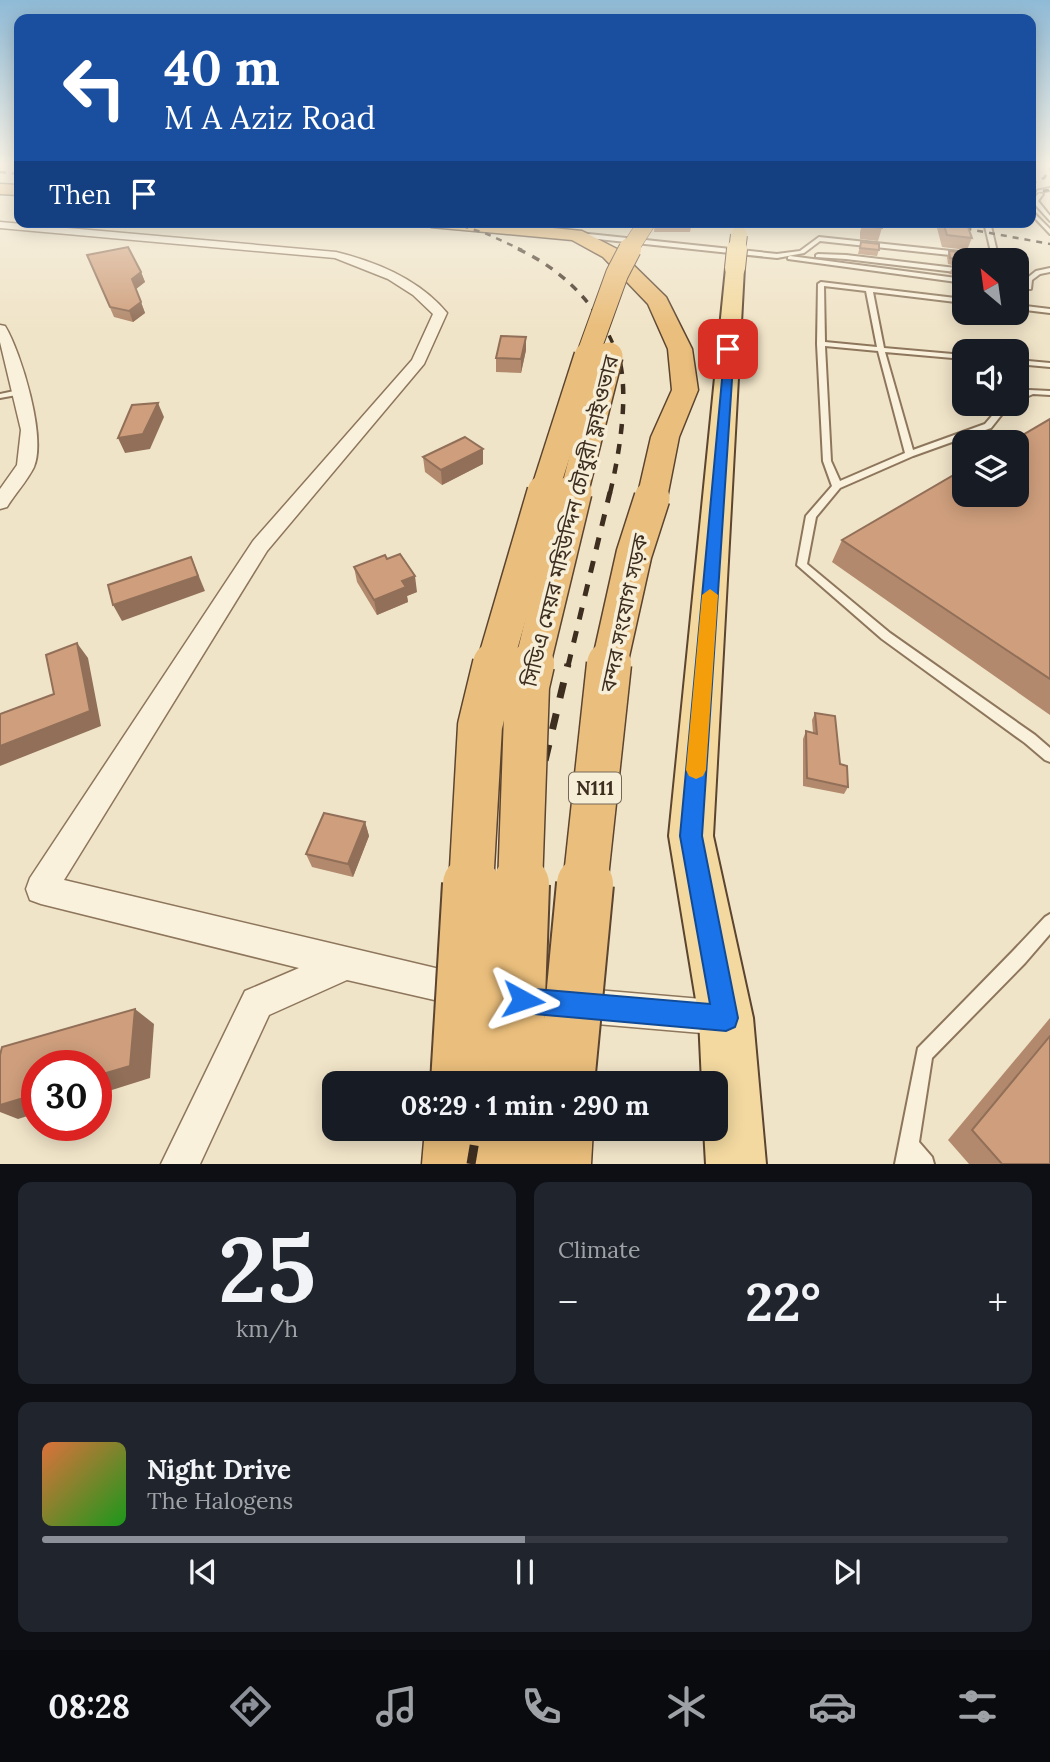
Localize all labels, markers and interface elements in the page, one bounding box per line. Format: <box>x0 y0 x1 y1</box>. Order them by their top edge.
text: 40 m <box>164 36 280 98</box>
icon: left <box>49 42 140 133</box>
text: M A Aziz Road <box>164 97 376 138</box>
icon: arrive <box>125 175 163 213</box>
text: Then <box>49 178 111 211</box>
north arrow <box>952 248 1029 326</box>
map controls <box>952 248 1029 507</box>
pin <box>698 319 758 379</box>
icon: arrive <box>709 330 747 368</box>
button: sound <box>952 339 1029 416</box>
street label: সিডিএ মেয়র মহিউদ্দিন চৌধুরী ফ্লাইওভার <box>515 352 624 690</box>
button: layers <box>952 430 1029 507</box>
street label: বন্দর সংযোগ সড়ক <box>594 530 654 696</box>
road number: N111 <box>569 772 621 804</box>
position arrow <box>486 963 560 1037</box>
speed limit sign: 30 <box>21 1050 112 1141</box>
text: 08:29 · 1 min · 290 m <box>401 1089 649 1122</box>
text: 25 <box>218 1210 316 1327</box>
text: Climate <box>558 1235 640 1264</box>
text: 22° <box>745 1269 821 1335</box>
text: − <box>558 1278 578 1326</box>
text: + <box>988 1278 1008 1326</box>
text: km/h <box>236 1314 298 1343</box>
text: Night Drive <box>147 1453 291 1486</box>
text: The Halogens <box>147 1486 293 1515</box>
icon: previous <box>184 1553 222 1591</box>
icon: pause <box>506 1553 544 1591</box>
icon: next <box>828 1553 866 1591</box>
icon: directions <box>226 1682 275 1731</box>
icon: music <box>372 1682 421 1731</box>
icon: phone <box>517 1682 566 1731</box>
icon: climate <box>662 1682 711 1731</box>
icon: car <box>808 1682 857 1731</box>
icon: filters <box>953 1682 1002 1731</box>
text: 08:28 <box>48 1686 130 1727</box>

